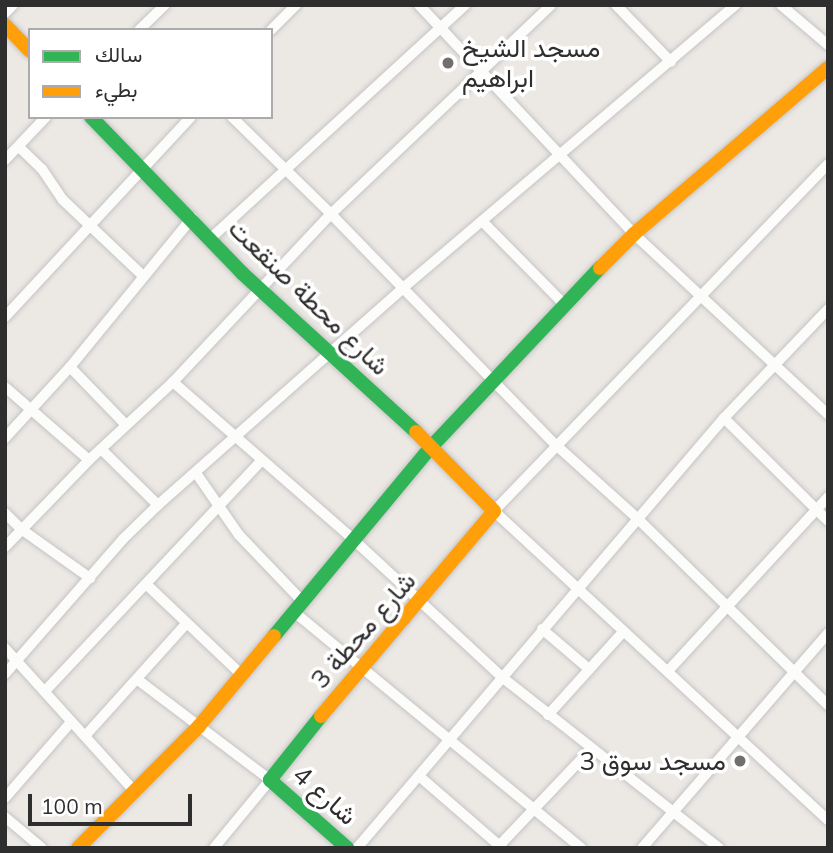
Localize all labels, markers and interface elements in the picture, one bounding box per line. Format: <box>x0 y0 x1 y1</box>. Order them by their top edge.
legend <box>28 28 273 119</box>
place label: مسجد الشيخ ابراهيم <box>462 32 600 94</box>
text: سالك <box>95 41 142 67</box>
marker: مسجد الشيخ ابراهيم <box>440 55 456 71</box>
text: بطيء <box>95 76 138 102</box>
street label: شارع محطة صنقعت <box>222 213 396 381</box>
street label: شارع محطة 3 <box>304 565 422 695</box>
place label: مسجد سوق 3 <box>579 745 726 777</box>
marker: مسجد سوق 3 <box>732 753 748 769</box>
street label: شارع 4 <box>287 759 363 831</box>
scale bar <box>32 780 196 824</box>
text: 100 m <box>41 793 103 819</box>

